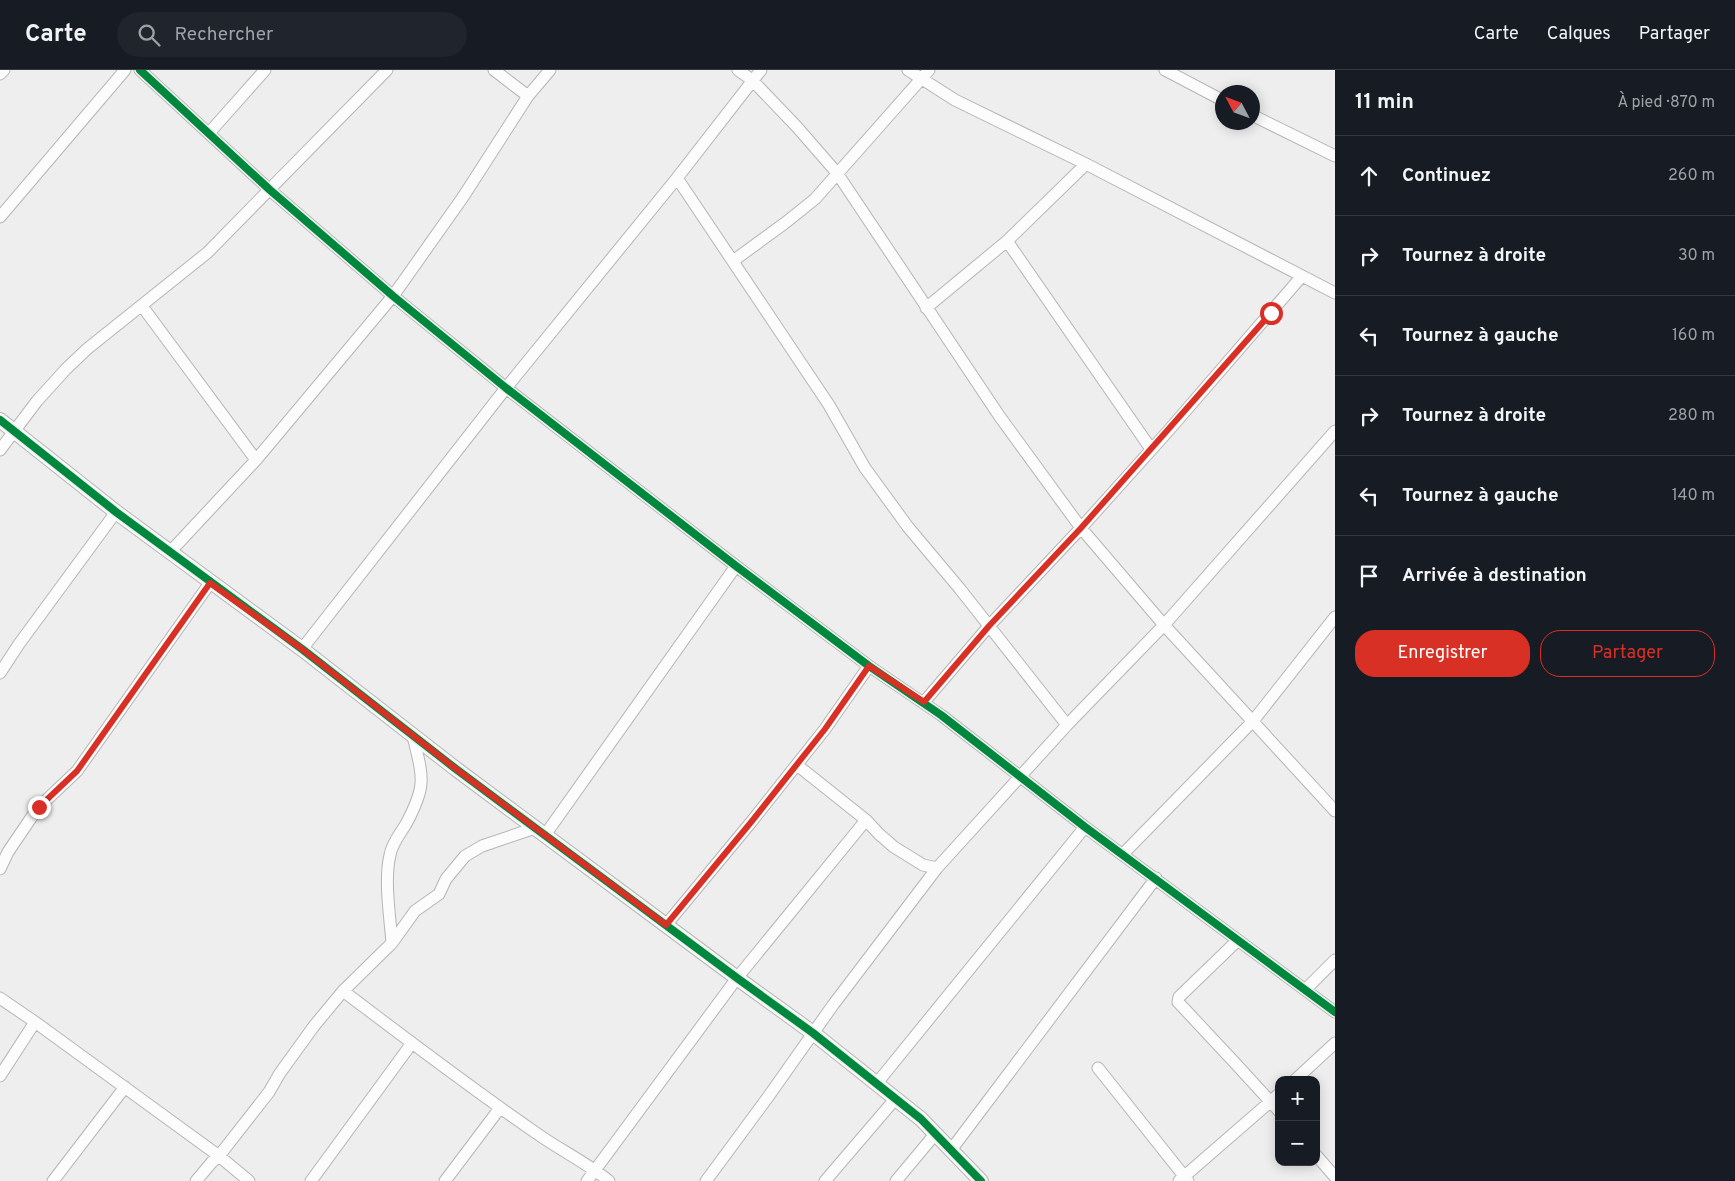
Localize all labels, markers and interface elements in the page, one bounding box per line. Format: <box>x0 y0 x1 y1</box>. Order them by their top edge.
search box <box>117 12 467 57</box>
text: Carte <box>25 20 87 50</box>
icon: search <box>135 21 163 49</box>
text: Rechercher <box>175 23 273 47</box>
text: Carte <box>1474 23 1519 46</box>
text: Calques <box>1547 23 1611 46</box>
text: Partager <box>1639 23 1710 46</box>
north arrow <box>1215 85 1260 130</box>
text: 11 min <box>1355 89 1414 116</box>
text: À pied · 870 m <box>1617 93 1715 113</box>
icon: ahead <box>1355 162 1383 190</box>
text: Continuez <box>1402 164 1491 188</box>
text: 260 m <box>1668 166 1715 186</box>
icon: right <box>1355 242 1383 270</box>
text: Tournez à droite <box>1402 244 1546 268</box>
text: 30 m <box>1678 246 1715 266</box>
route start <box>1260 302 1283 325</box>
icon: left <box>1355 322 1383 350</box>
text: Tournez à gauche <box>1402 324 1559 348</box>
text: 160 m <box>1672 326 1715 346</box>
icon: right <box>1355 402 1383 430</box>
text: Tournez à droite <box>1402 404 1546 428</box>
text: 280 m <box>1668 406 1715 426</box>
icon: left <box>1355 482 1383 510</box>
text: Tournez à gauche <box>1402 484 1559 508</box>
text: 140 m <box>1672 486 1715 506</box>
icon: arrive <box>1355 562 1383 590</box>
text: Arrivée à destination <box>1402 564 1587 588</box>
button: Enregistrer <box>1355 630 1530 677</box>
button: Partager <box>1540 630 1715 677</box>
route end <box>28 796 51 819</box>
map controls <box>1275 1076 1320 1166</box>
button: + <box>1275 1076 1320 1121</box>
button: − <box>1275 1121 1320 1166</box>

